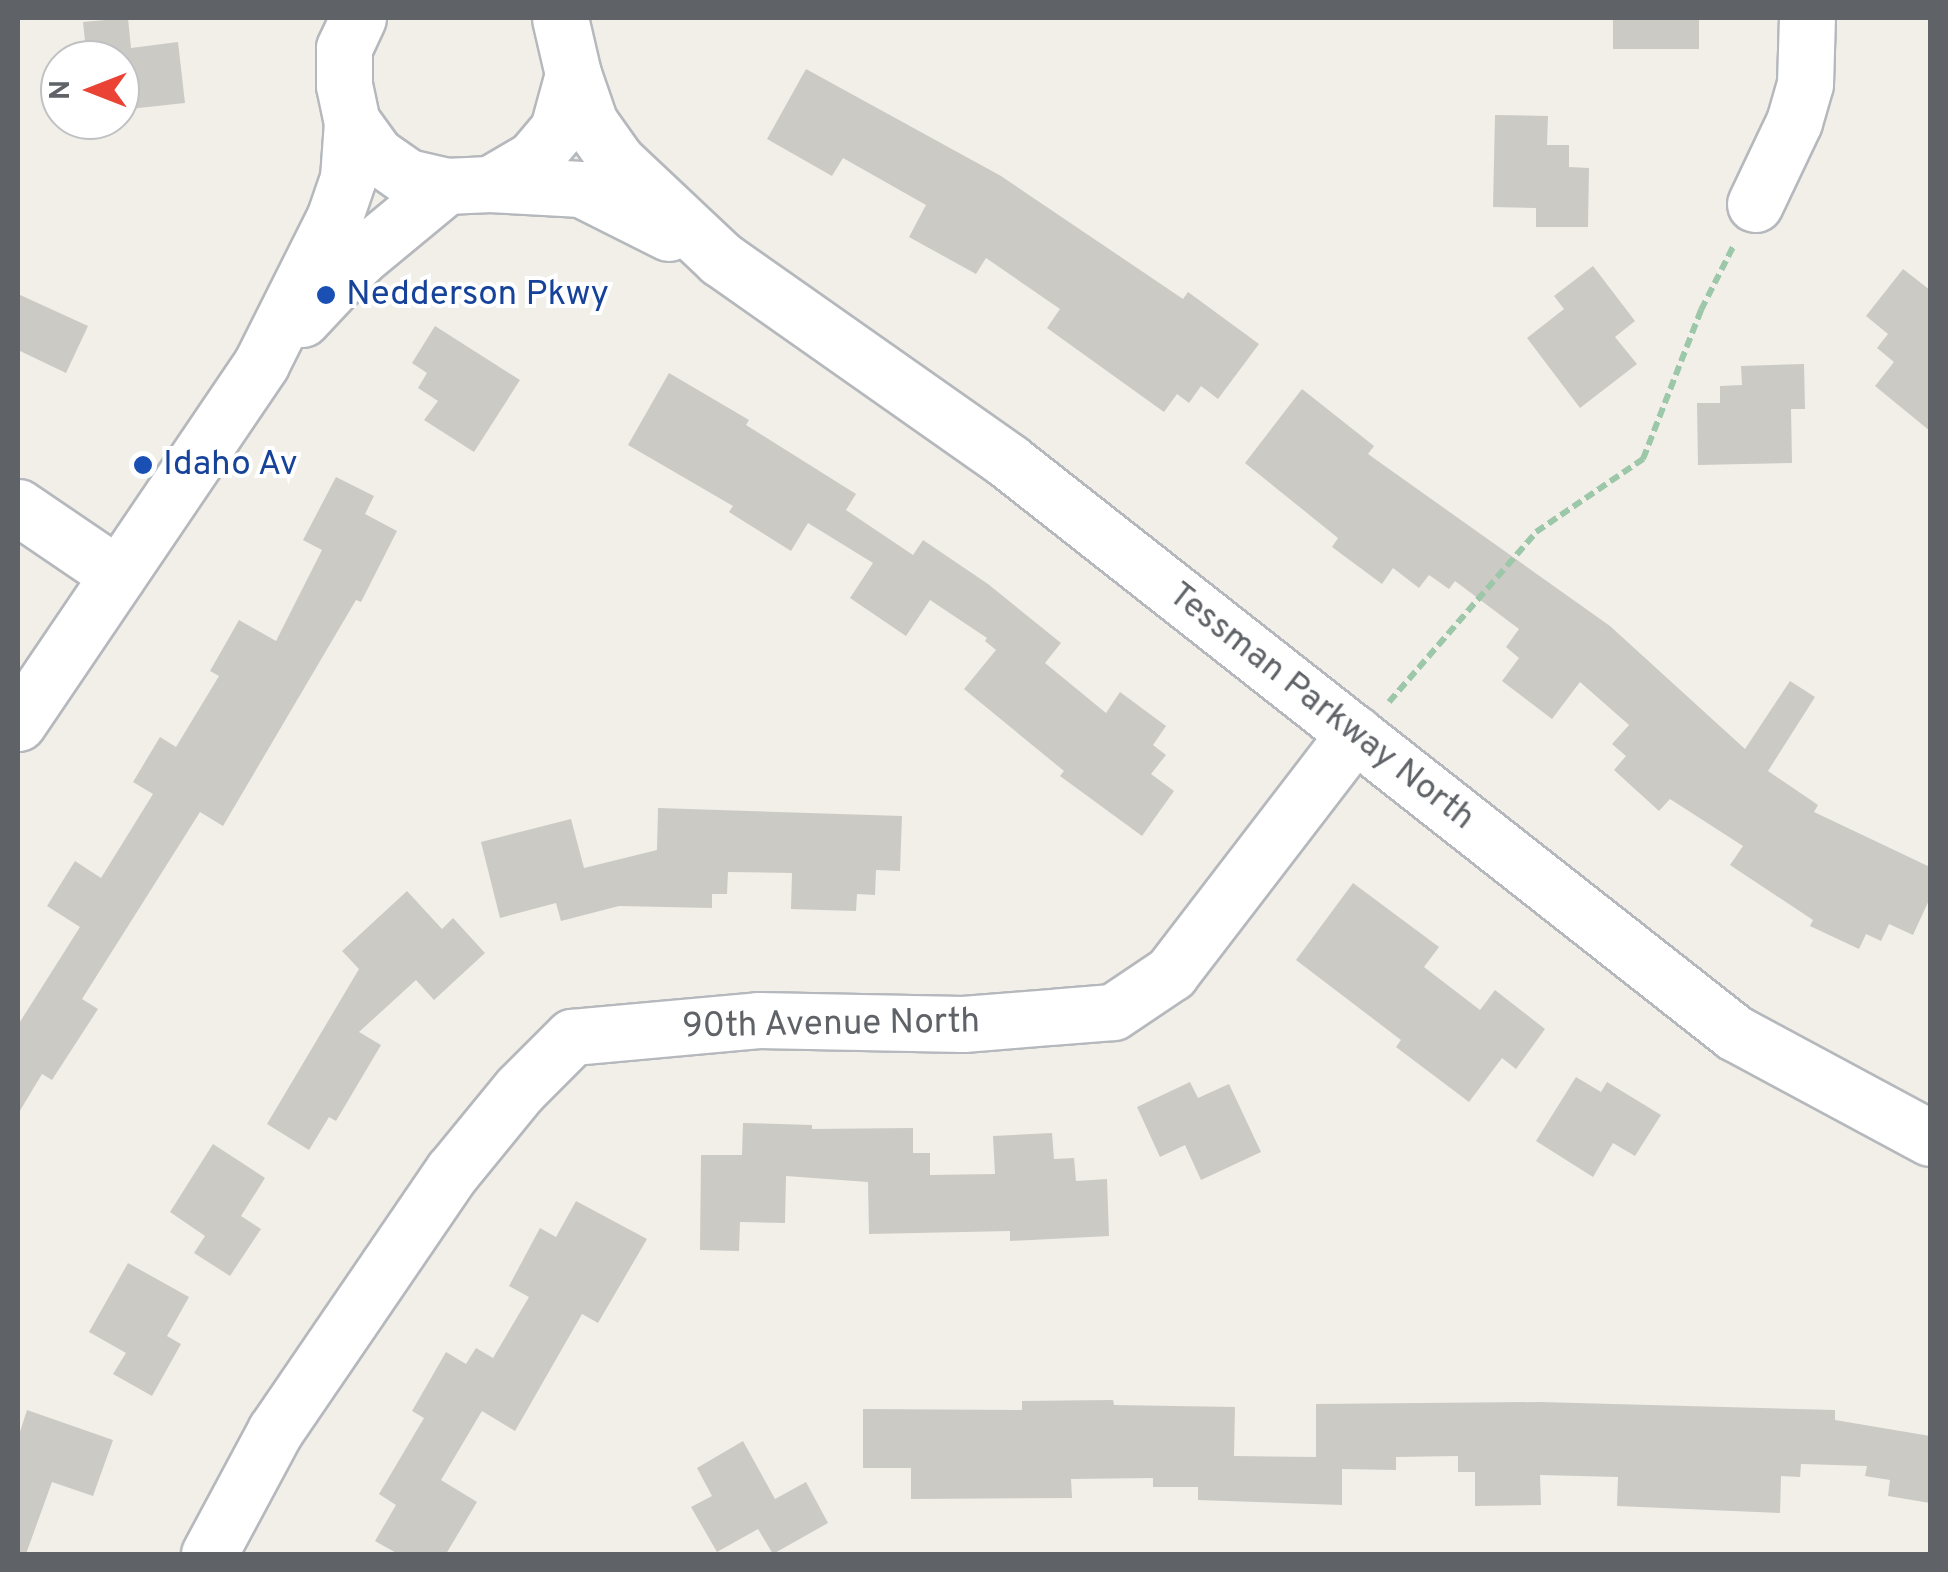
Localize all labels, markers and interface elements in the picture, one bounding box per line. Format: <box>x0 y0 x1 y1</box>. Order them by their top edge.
north arrow <box>40 40 140 140</box>
text: N <box>44 80 80 100</box>
place label: Nedderson Pkwy <box>346 274 609 316</box>
marker: Nedderson Pkwy <box>315 284 337 306</box>
place label: Idaho Av <box>163 444 299 486</box>
marker: Idaho Av <box>132 454 154 476</box>
street label: Tessman Parkway North <box>1159 574 1483 840</box>
street label: 90th Avenue North <box>681 1001 981 1049</box>

